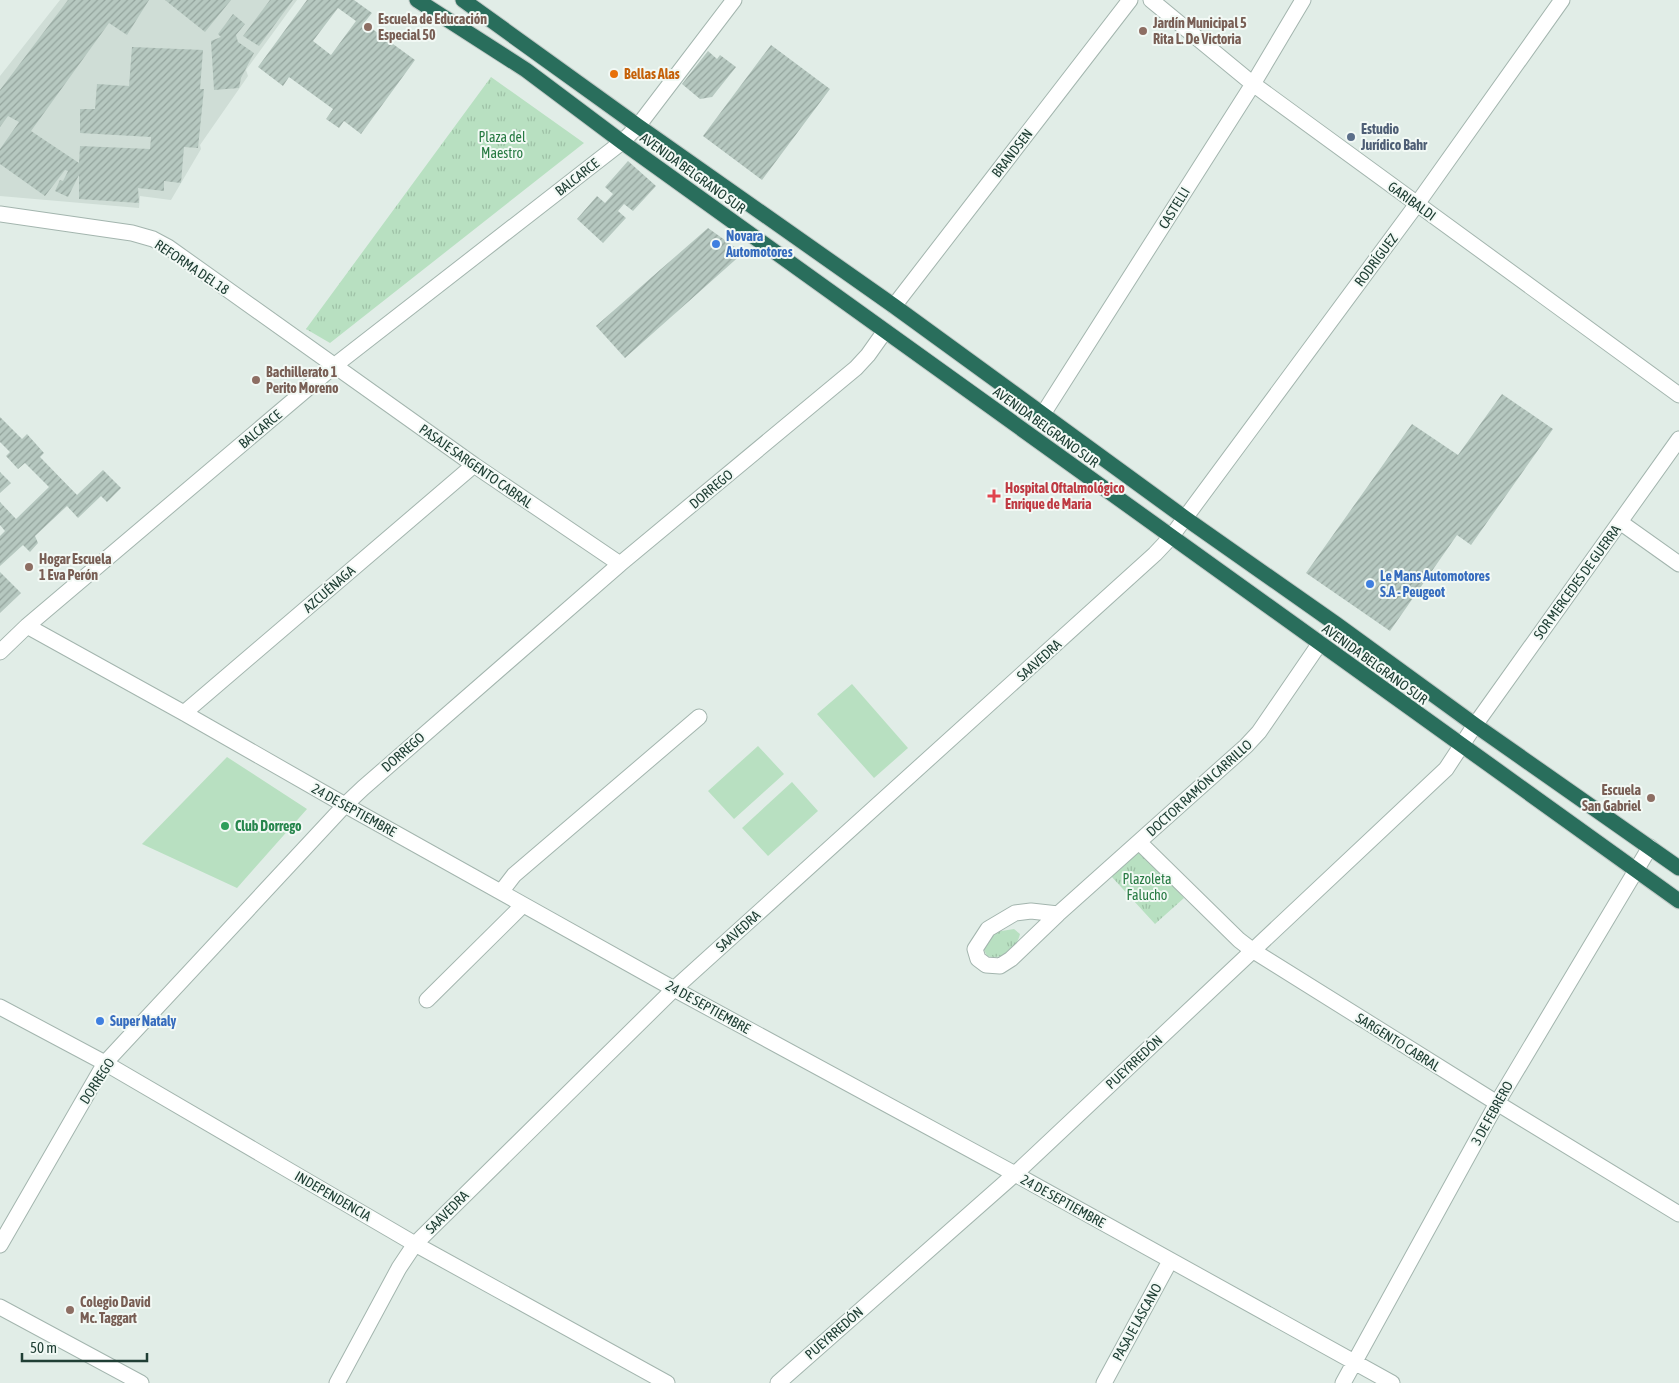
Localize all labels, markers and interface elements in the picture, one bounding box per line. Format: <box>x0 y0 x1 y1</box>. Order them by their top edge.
place label: Escuela de Educación Especial 50 <box>378 11 487 43</box>
place label: Jardín Municipal 5 Rita L. De Victoria <box>1152 15 1247 47</box>
marker: Escuela de Educación Especial 50 <box>362 21 374 33</box>
marker: Jardín Municipal 5 Rita L. De Victoria <box>1137 25 1149 37</box>
place label: Bellas Alas <box>624 66 680 82</box>
marker: Bellas Alas <box>608 68 620 80</box>
place label: Estudio Jurídico Bahr <box>1360 121 1428 153</box>
street label: BRANDSEN <box>988 126 1036 180</box>
park label: Plaza del Maestro <box>478 129 526 161</box>
street label: AVENIDA BELGRANO SUR <box>637 129 749 217</box>
marker: Estudio Jurídico Bahr <box>1345 131 1357 143</box>
street label: BALCARCE <box>552 155 602 199</box>
street label: GARIBALDI <box>1385 178 1439 224</box>
street label: CASTELLI <box>1155 184 1193 232</box>
place label: Novara Automotores <box>725 228 793 260</box>
street label: RODRÍGUEZ <box>1351 231 1401 289</box>
street label: REFORMA DEL 18 <box>152 236 233 298</box>
marker: Novara Automotores <box>710 238 722 250</box>
place label: Bachillerato 1 Perito Moreno <box>266 364 339 396</box>
marker: Bachillerato 1 Perito Moreno <box>250 374 262 386</box>
street label: AVENIDA BELGRANO SUR <box>990 383 1102 471</box>
street label: BALCARCE <box>235 406 285 451</box>
street label: PASAJE SARGENTO CABRAL <box>416 421 536 511</box>
street label: DORREGO <box>686 466 736 512</box>
place label: Hospital Oftalmológico Enrique de Maria <box>1005 480 1125 512</box>
marker: Hospital Oftalmológico Enrique de Maria <box>987 489 1001 503</box>
street label: SOR MERCEDES DE GUERRA <box>1530 522 1624 642</box>
place label: Hogar Escuela 1 Eva Perón <box>39 551 112 583</box>
marker: Hogar Escuela 1 Eva Perón <box>23 561 35 573</box>
street label: AZCUÉNAGA <box>300 562 358 616</box>
place label: Le Mans Automotores S.A - Peugeot <box>1380 568 1490 600</box>
marker: Le Mans Automotores S.A - Peugeot <box>1364 578 1376 590</box>
street label: AVENIDA BELGRANO SUR <box>1319 620 1431 708</box>
street label: SAAVEDRA <box>1014 636 1064 684</box>
street label: DORREGO <box>378 729 428 775</box>
street label: DOCTOR RAMÓN CARRILLO <box>1143 736 1255 840</box>
street label: 24 DE SEPTIEMBRE <box>309 780 399 840</box>
place label: Escuela San Gabriel <box>1582 782 1641 814</box>
marker: Escuela San Gabriel <box>1645 792 1657 804</box>
place label: Club Dorrego <box>235 818 302 834</box>
marker: Club Dorrego <box>219 820 231 832</box>
park label: Plazoleta Falucho <box>1122 871 1172 903</box>
street label: SAAVEDRA <box>713 907 763 955</box>
street label: 24 DE SEPTIEMBRE <box>663 977 753 1037</box>
street label: SARGENTO CABRAL <box>1353 1010 1444 1075</box>
place label: Super Nataly <box>110 1013 177 1029</box>
marker: Super Nataly <box>94 1015 106 1027</box>
street label: PUEYRREDÓN <box>1102 1032 1166 1092</box>
street label: DORREGO <box>76 1055 118 1107</box>
street label: 3 DE FEBRERO <box>1468 1078 1516 1148</box>
street label: INDEPENDENCIA <box>292 1168 374 1224</box>
street label: 24 DE SEPTIEMBRE <box>1018 1171 1108 1231</box>
street label: SAAVEDRA <box>422 1187 472 1237</box>
street label: PASAJE LASCANO <box>1109 1280 1165 1364</box>
place label: Colegio David Mc. Taggart <box>80 1294 151 1326</box>
street label: PUEYRREDÓN <box>802 1303 866 1363</box>
marker: Colegio David Mc. Taggart <box>64 1304 76 1316</box>
scale bar <box>22 1330 148 1362</box>
text: 50 m <box>30 1339 57 1356</box>

